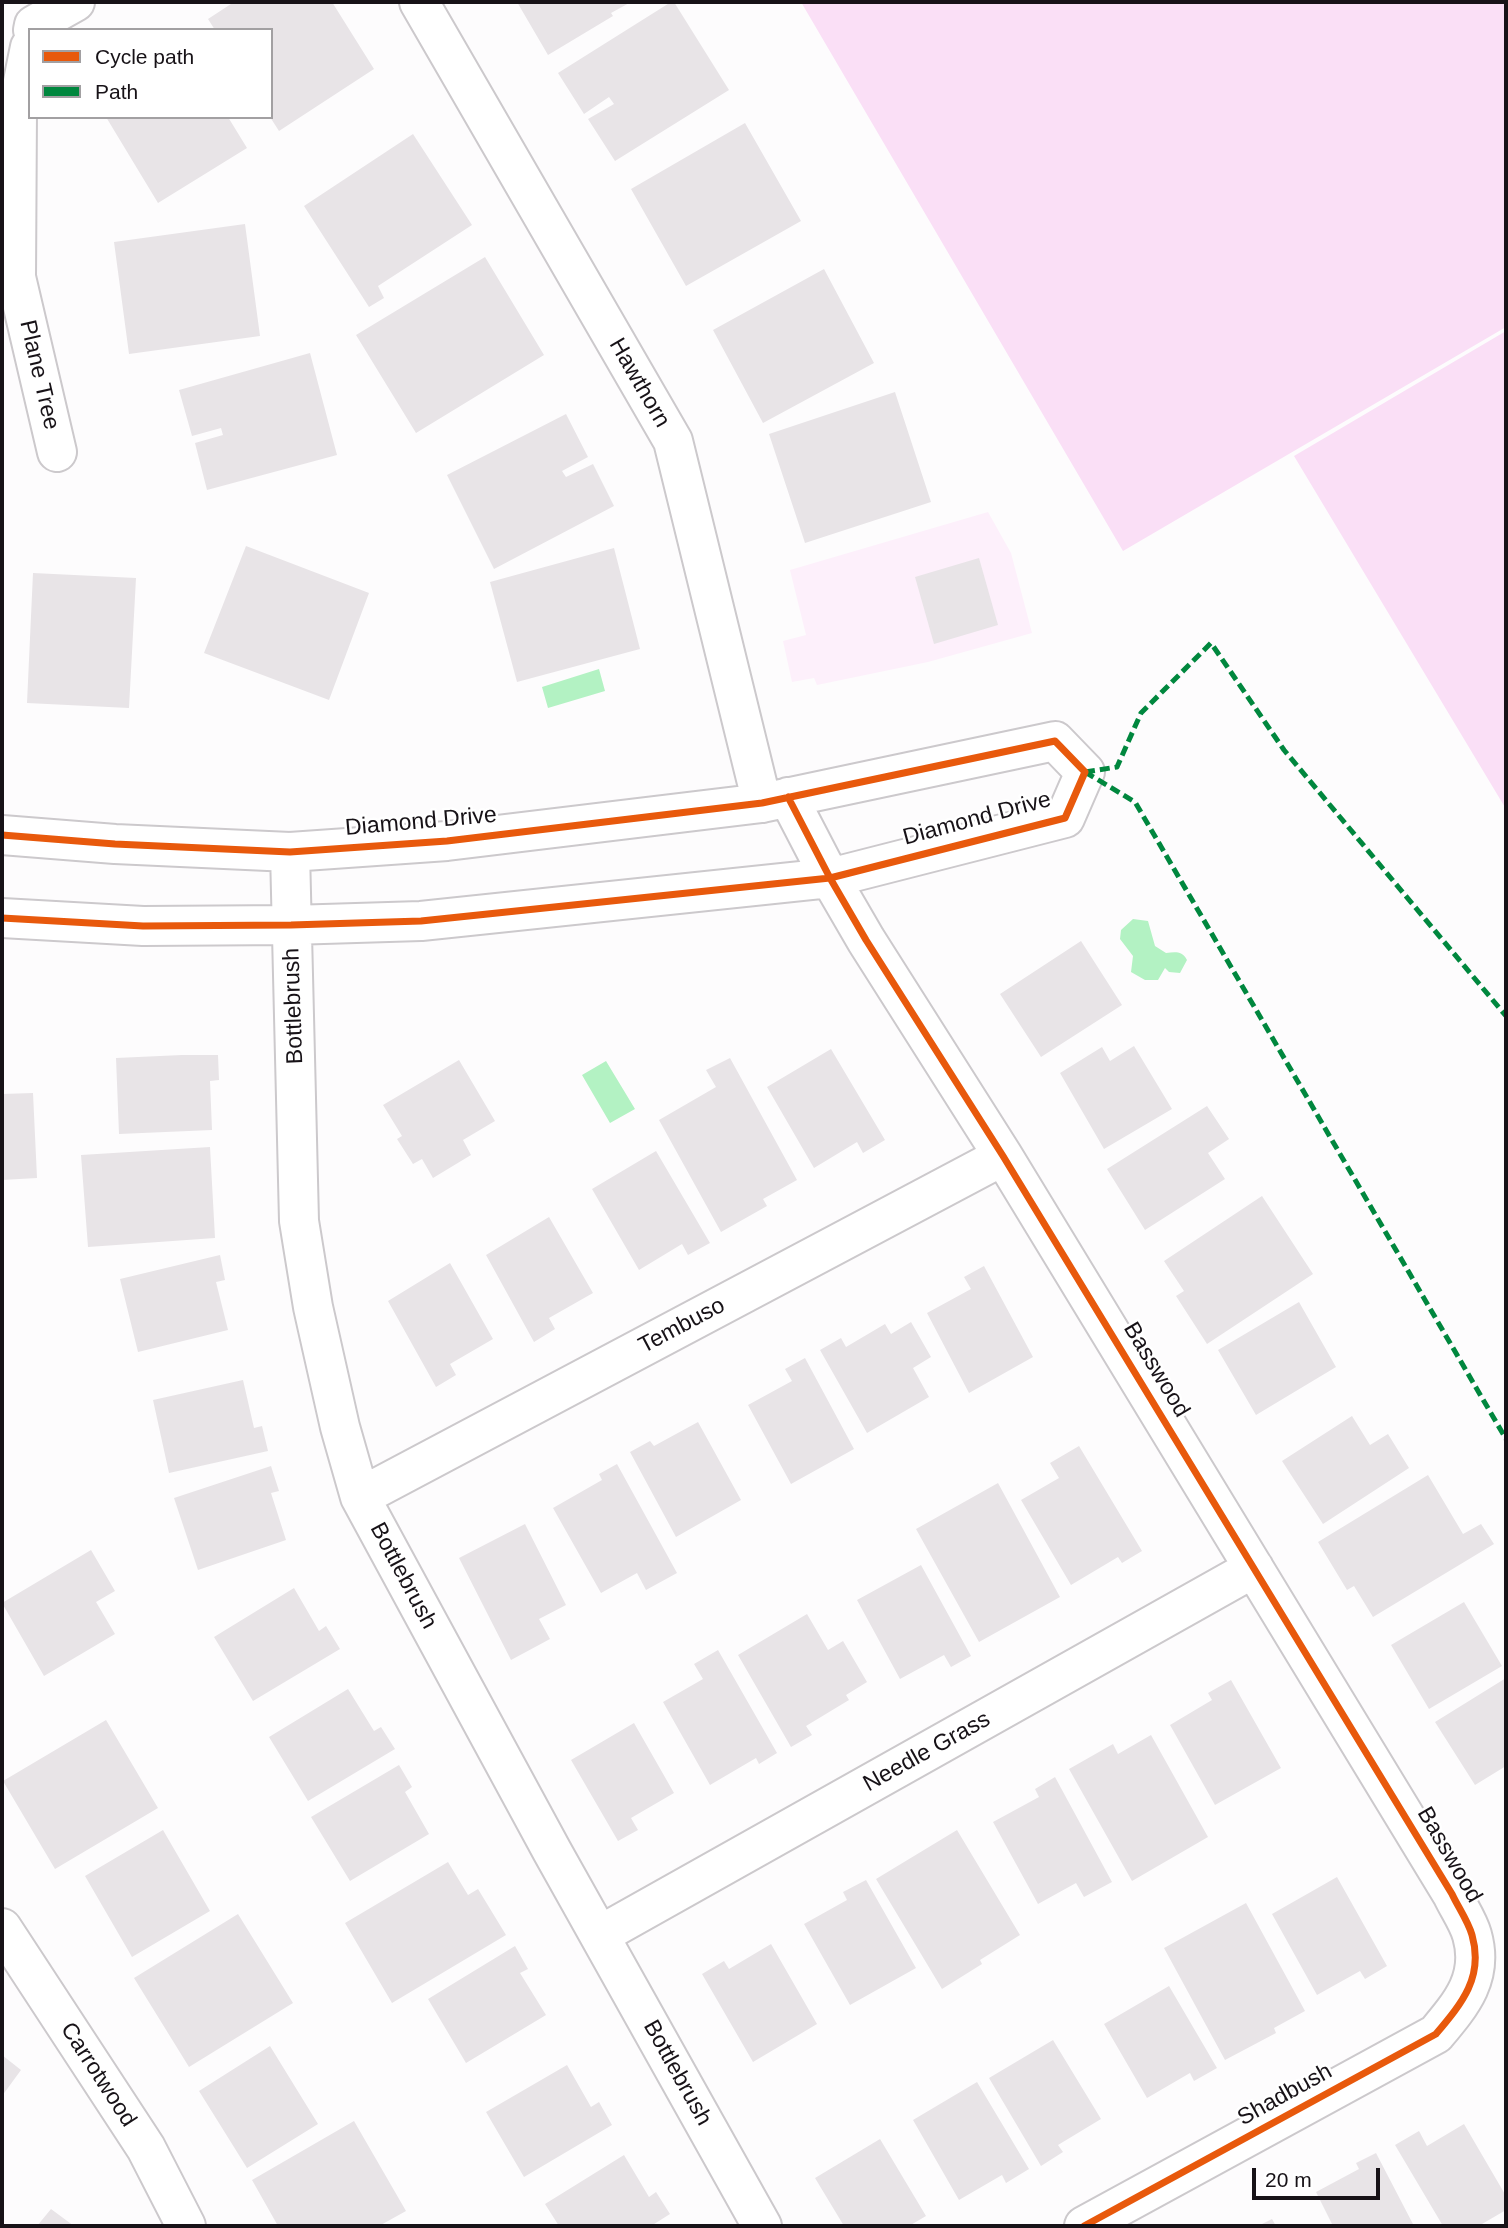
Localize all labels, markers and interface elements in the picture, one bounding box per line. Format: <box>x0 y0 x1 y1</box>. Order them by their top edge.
legend <box>28 28 273 119</box>
text: Cycle path <box>95 45 194 68</box>
text: Path <box>95 80 138 103</box>
street label: Plane Tree <box>13 317 65 433</box>
street label: Hawthorn <box>602 333 676 433</box>
street label: Diamond Drive <box>900 786 1054 852</box>
street label: Diamond Drive <box>344 802 498 842</box>
street label: Bottlebrush <box>278 947 310 1065</box>
street label: Tembuso <box>634 1292 730 1360</box>
street label: Basswood <box>1117 1317 1195 1423</box>
street label: Bottlebrush <box>364 1518 442 1634</box>
street label: Needle Grass <box>859 1706 995 1798</box>
street label: Basswood <box>1411 1802 1487 1908</box>
street label: Bottlebrush <box>637 2015 717 2131</box>
street label: Carrotwood <box>54 2018 142 2132</box>
street label: Shadbush <box>1233 2058 1337 2132</box>
scale bar <box>1256 2154 1384 2198</box>
text: 20 m <box>1265 2168 1312 2191</box>

